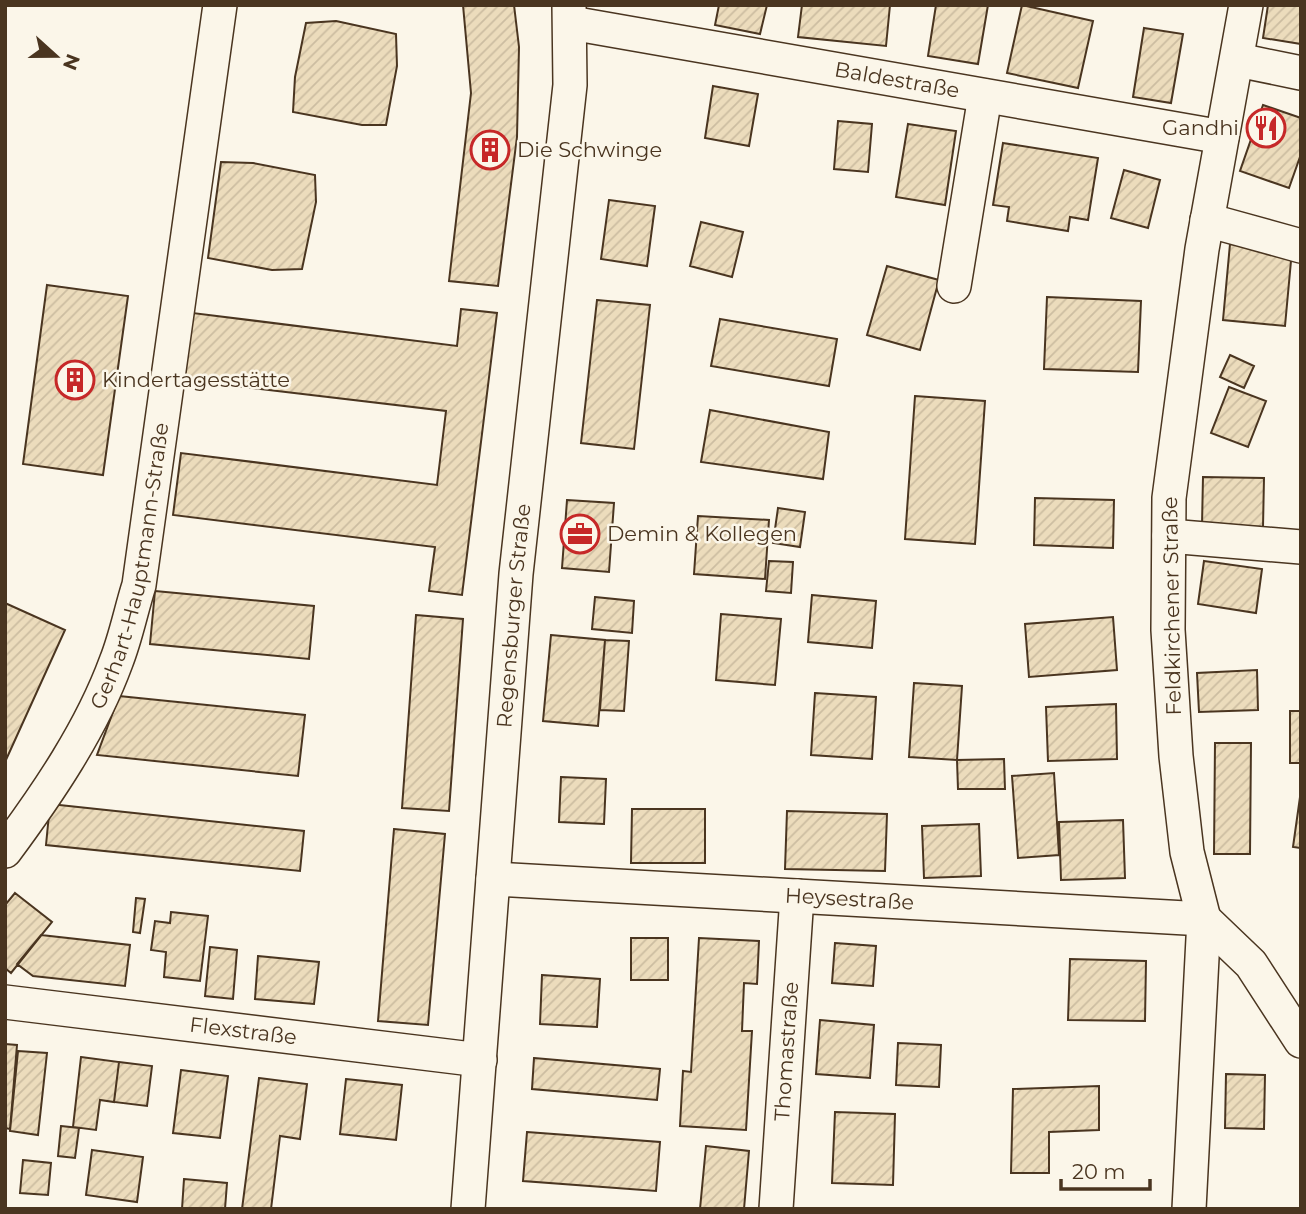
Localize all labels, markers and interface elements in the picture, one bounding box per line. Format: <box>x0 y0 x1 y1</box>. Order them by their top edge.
north arrow <box>21 21 91 91</box>
text: N <box>58 51 85 73</box>
street label: Baldestraße <box>833 56 961 103</box>
restaurant icon: Gandhi <box>1245 107 1287 149</box>
place label: Gandhi <box>1162 115 1239 140</box>
building icon: Die Schwinge <box>469 129 511 171</box>
place label: Die Schwinge <box>517 137 662 162</box>
building icon: Kindertagesstätte <box>54 359 96 401</box>
place label: Kindertagesstätte <box>102 367 290 392</box>
street label: Gerhart-Hauptmann-Straße <box>85 421 174 713</box>
street label: Feldkirchener Straße <box>1157 496 1186 716</box>
street label: Regensburger Straße <box>491 502 536 729</box>
office icon: Demin & Kollegen <box>559 513 601 555</box>
place label: Demin & Kollegen <box>607 521 797 546</box>
street label: Heysestraße <box>784 882 915 915</box>
street label: Thomastraße <box>769 981 803 1122</box>
street label: Flexstraße <box>188 1012 298 1050</box>
scale bar <box>1061 1148 1150 1192</box>
text: 20 m <box>1072 1159 1126 1184</box>

